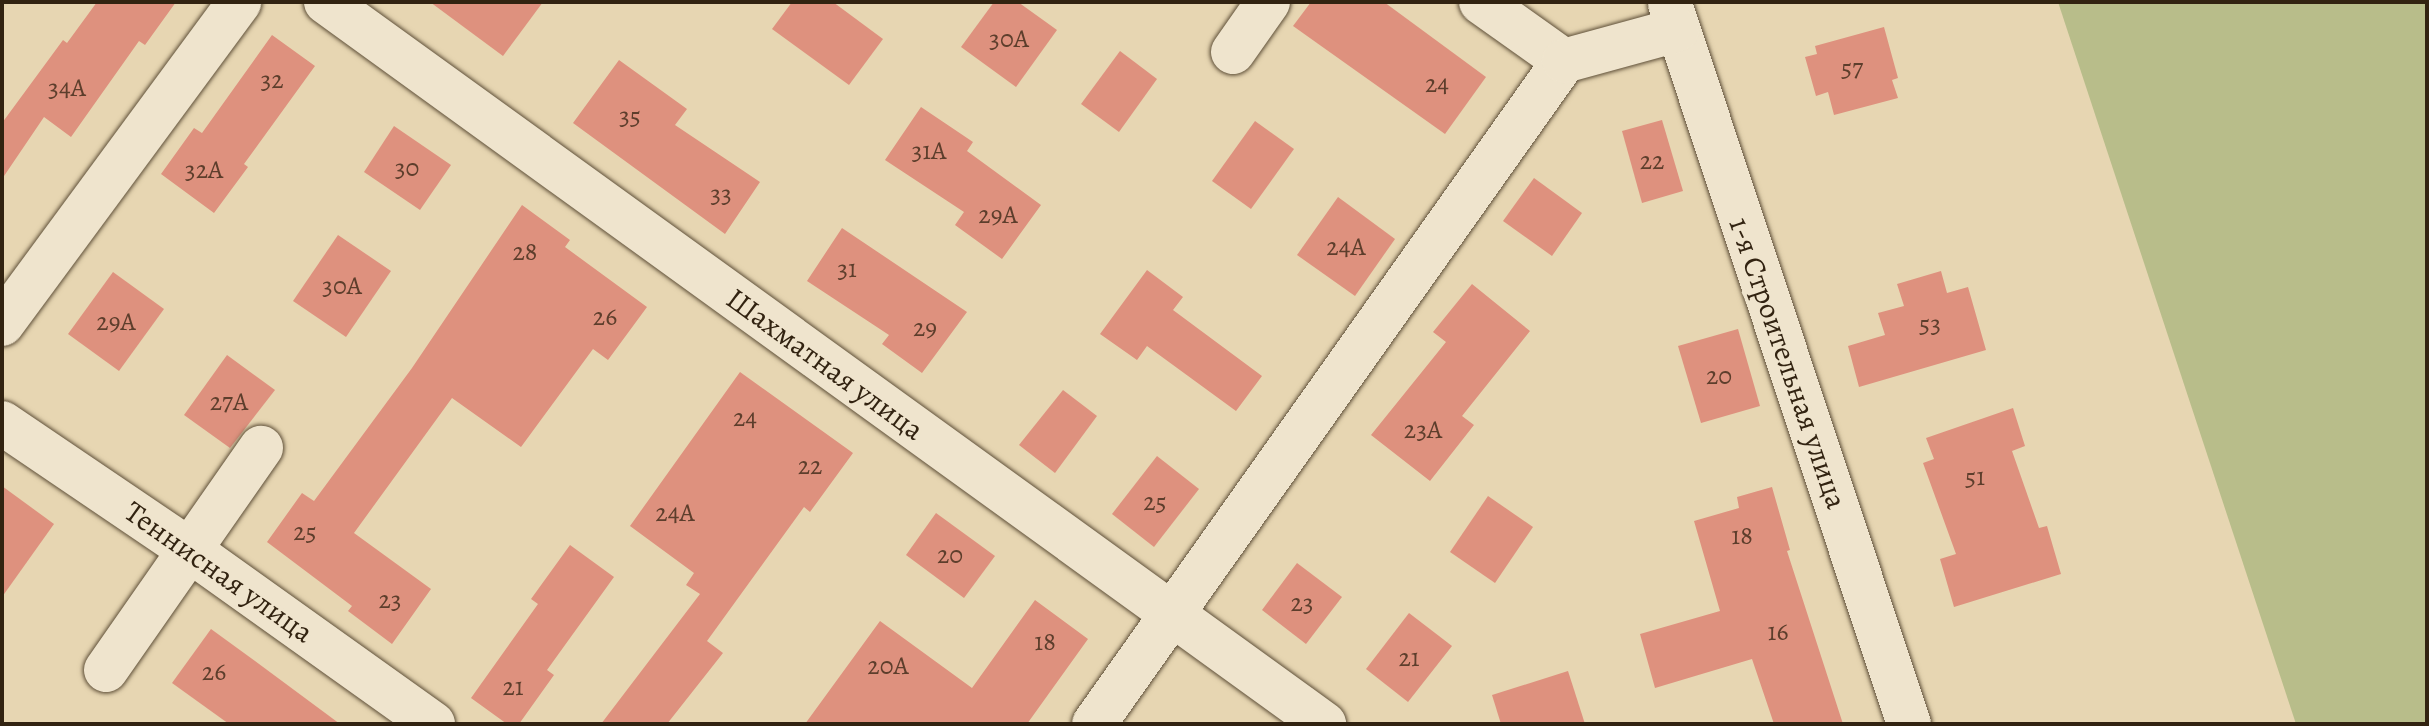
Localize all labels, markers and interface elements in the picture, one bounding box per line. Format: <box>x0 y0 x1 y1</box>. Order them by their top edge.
house number: 30А <box>989 23 1029 55</box>
house number: 57 <box>1841 52 1863 84</box>
house number: 32 <box>260 64 284 96</box>
house number: 24 <box>1425 68 1449 100</box>
house number: 34А <box>48 72 86 104</box>
house number: 35 <box>619 100 641 132</box>
house number: 31А <box>912 135 946 167</box>
house number: 22 <box>1640 145 1664 177</box>
house number: 30 <box>395 152 419 184</box>
house number: 32А <box>185 154 223 186</box>
house number: 33 <box>710 178 732 210</box>
house number: 29А <box>978 199 1018 231</box>
street label: 1-я Строительная улица <box>1721 213 1855 513</box>
house number: 24А <box>1326 231 1366 263</box>
house number: 28 <box>513 236 537 268</box>
house number: 31 <box>837 253 857 285</box>
house number: 30А <box>322 270 362 302</box>
street label: Шахматная улица <box>719 280 931 448</box>
house number: 26 <box>593 301 617 333</box>
house number: 29А <box>96 306 136 338</box>
house number: 53 <box>1919 308 1941 340</box>
house number: 29 <box>913 312 937 344</box>
house number: 20 <box>1706 360 1732 392</box>
house number: 27А <box>210 386 248 418</box>
house number: 24 <box>733 402 757 434</box>
house number: 23А <box>1404 414 1442 446</box>
house number: 22 <box>798 450 822 482</box>
house number: 51 <box>1965 461 1985 493</box>
house number: 25 <box>1143 486 1167 518</box>
street label: Теннисная улица <box>118 494 320 650</box>
house number: 24А <box>655 497 695 529</box>
house number: 25 <box>293 516 317 548</box>
house number: 18 <box>1731 520 1753 552</box>
house number: 20 <box>937 539 963 571</box>
house number: 23 <box>378 584 402 616</box>
house number: 23 <box>1290 587 1314 619</box>
house number: 16 <box>1768 616 1788 648</box>
house number: 18 <box>1034 626 1056 658</box>
house number: 21 <box>1398 642 1420 674</box>
house number: 20А <box>867 650 909 682</box>
house number: 26 <box>202 656 226 688</box>
house number: 21 <box>502 671 524 703</box>

